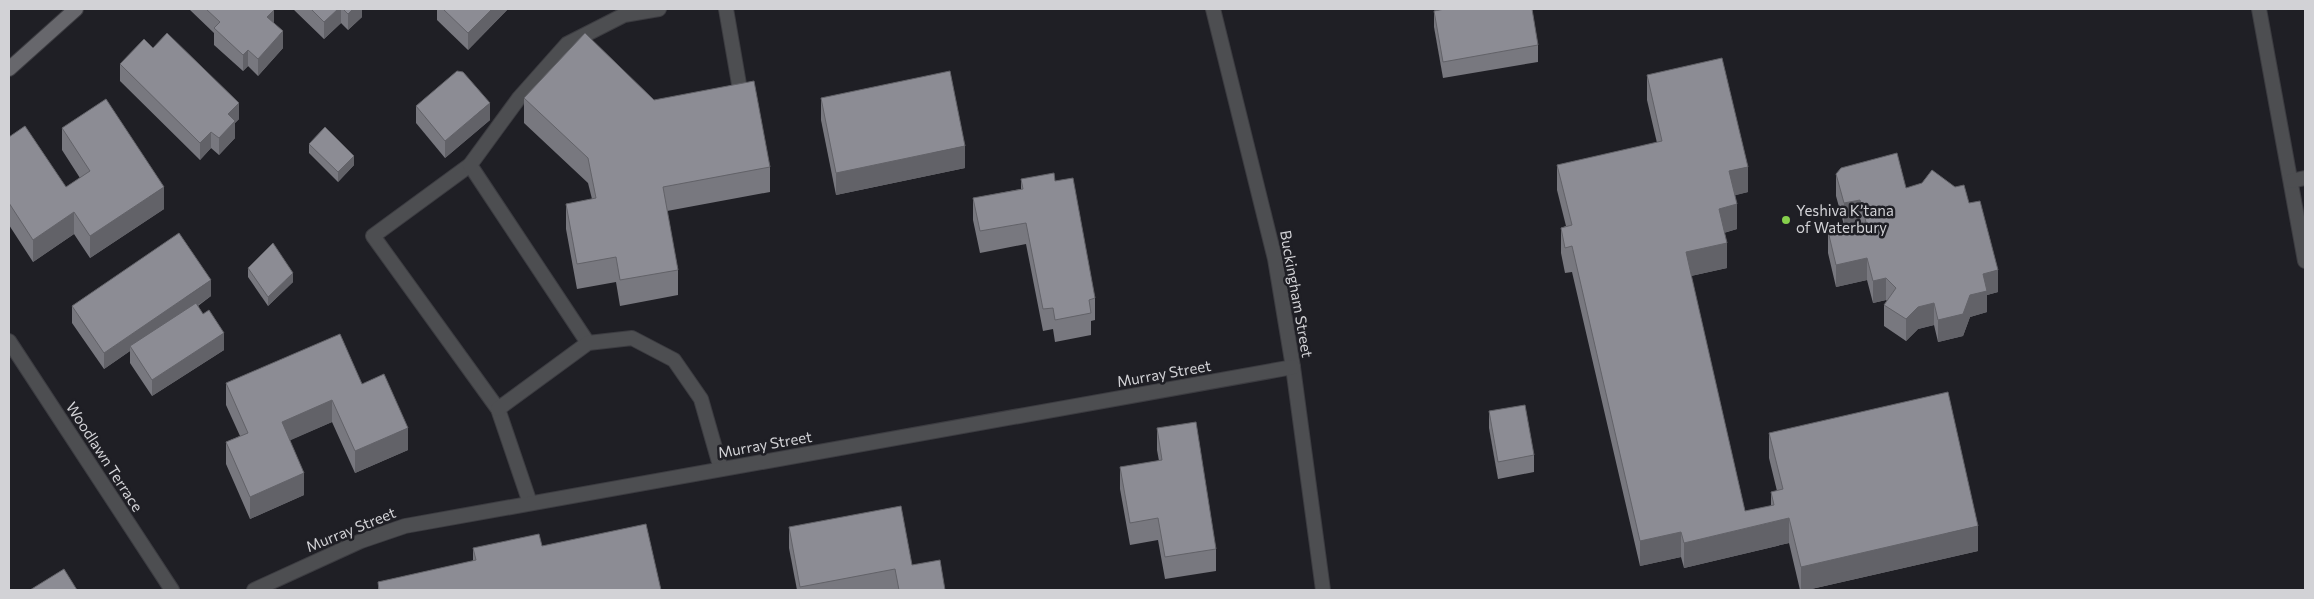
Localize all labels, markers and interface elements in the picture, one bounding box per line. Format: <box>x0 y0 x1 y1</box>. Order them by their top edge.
place label: Yeshiva K’tana of Waterbury <box>1796 201 1894 236</box>
marker: Yeshiva K’tana of Waterbury <box>1780 214 1792 226</box>
street label: Buckingham Street <box>1277 229 1317 359</box>
street label: Murray Street <box>1115 356 1212 390</box>
street label: Woodlawn Terrace <box>63 398 147 515</box>
street label: Murray Street <box>716 427 813 461</box>
street label: Murray Street <box>303 503 398 555</box>

